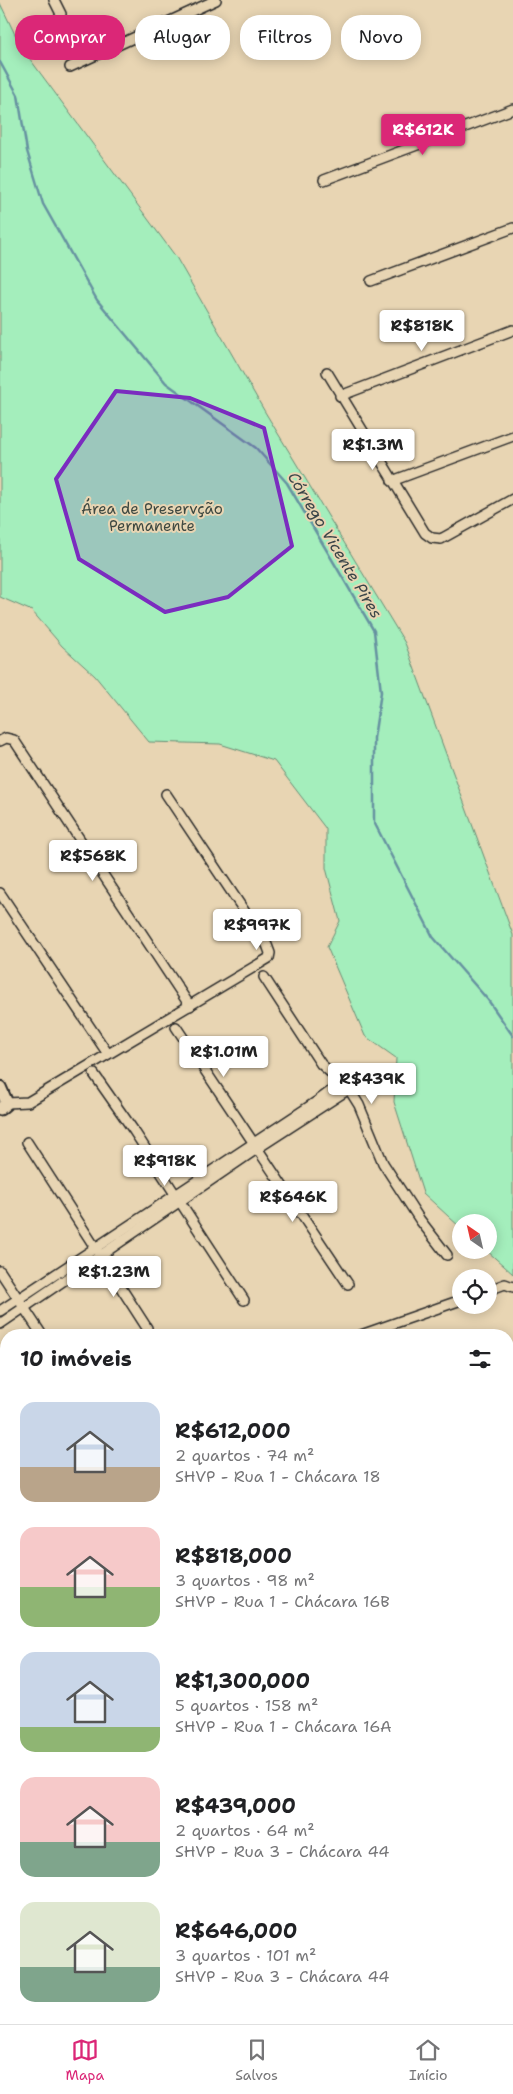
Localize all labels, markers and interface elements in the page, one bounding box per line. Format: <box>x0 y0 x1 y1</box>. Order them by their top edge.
chip: Comprar <box>15 15 125 60</box>
chip: Alugar <box>135 15 230 60</box>
chip: Filtros <box>240 15 331 60</box>
chip: Novo <box>341 15 421 60</box>
pin: R$612K <box>382 114 464 156</box>
text: R$612K <box>392 119 454 140</box>
pin: R$818K <box>381 310 463 352</box>
text: R$818K <box>390 315 454 336</box>
pin: R$1.3M <box>332 428 414 471</box>
text: R$1.3M <box>343 434 403 455</box>
water label: Córrego Vicente Pires <box>283 468 387 622</box>
park label: Área de Preservção Permanente <box>81 498 223 536</box>
pin: R$568K <box>52 840 134 882</box>
text: R$568K <box>60 845 126 866</box>
pin: R$997K <box>216 908 298 951</box>
text: R$997K <box>224 914 290 935</box>
pin: R$1.01M <box>178 1036 270 1078</box>
text: R$1.01M <box>190 1041 258 1062</box>
pin: R$439K <box>331 1062 413 1105</box>
text: R$439K <box>339 1068 405 1089</box>
pin: R$918K <box>124 1144 206 1187</box>
text: R$918K <box>134 1150 196 1171</box>
pin: R$646K <box>252 1180 334 1223</box>
text: R$646K <box>259 1186 327 1207</box>
north arrow <box>452 1214 498 1259</box>
map controls <box>452 1214 497 1314</box>
pin: R$1.23M <box>68 1256 160 1298</box>
text: R$1.23M <box>78 1261 150 1282</box>
button: locate <box>452 1269 497 1314</box>
text: 10 imóveis <box>20 1345 132 1373</box>
icon: filters <box>466 1345 494 1373</box>
text: R$612,000 <box>175 1417 291 1445</box>
icon: home <box>60 1422 120 1482</box>
text: 2 quartos · 74 m² <box>175 1445 314 1466</box>
text: SHVP - Rua 1 - Chácara 18 <box>175 1466 381 1487</box>
text: R$818,000 <box>175 1542 292 1570</box>
icon: home <box>60 1547 120 1607</box>
text: 3 quartos · 98 m² <box>175 1570 315 1591</box>
text: SHVP - Rua 1 - Chácara 16B <box>175 1591 390 1612</box>
text: R$1,300,000 <box>175 1667 310 1695</box>
icon: home <box>60 1672 120 1732</box>
text: 5 quartos · 158 m² <box>175 1695 318 1716</box>
text: SHVP - Rua 1 - Chácara 16A <box>175 1716 392 1737</box>
text: R$439,000 <box>175 1792 296 1820</box>
icon: home <box>60 1797 120 1857</box>
text: 2 quartos · 64 m² <box>175 1820 315 1841</box>
text: SHVP - Rua 3 - Chácara 44 <box>175 1841 389 1862</box>
text: R$646,000 <box>175 1917 298 1945</box>
icon: home <box>60 1922 120 1982</box>
text: 3 quartos · 101 m² <box>175 1945 316 1966</box>
text: SHVP - Rua 3 - Chácara 44 <box>175 1966 389 1987</box>
tab: Mapa <box>66 2036 104 2084</box>
tab: Salvos <box>235 2036 278 2084</box>
tab: Início <box>409 2036 447 2084</box>

